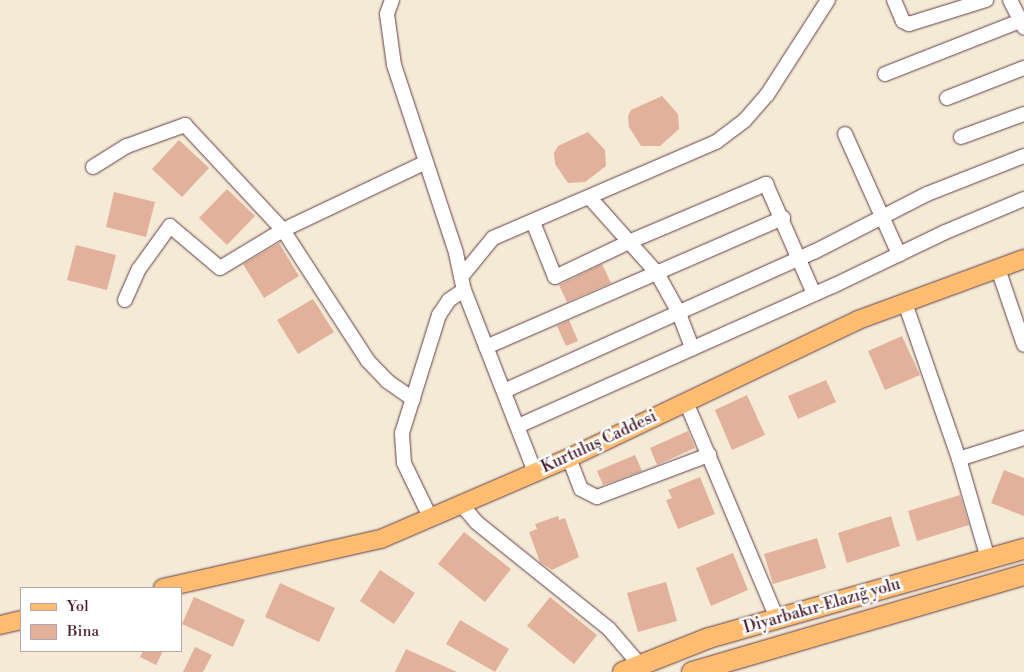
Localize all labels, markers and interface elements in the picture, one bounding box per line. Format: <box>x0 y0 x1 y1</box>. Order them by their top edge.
street label: Kurtuluş Caddesi <box>538 407 660 477</box>
street label: Diyarbakır-Elazığ yolu <box>741 574 903 638</box>
legend <box>20 587 182 652</box>
text: Yol <box>67 597 89 616</box>
text: Bina <box>67 622 99 641</box>

